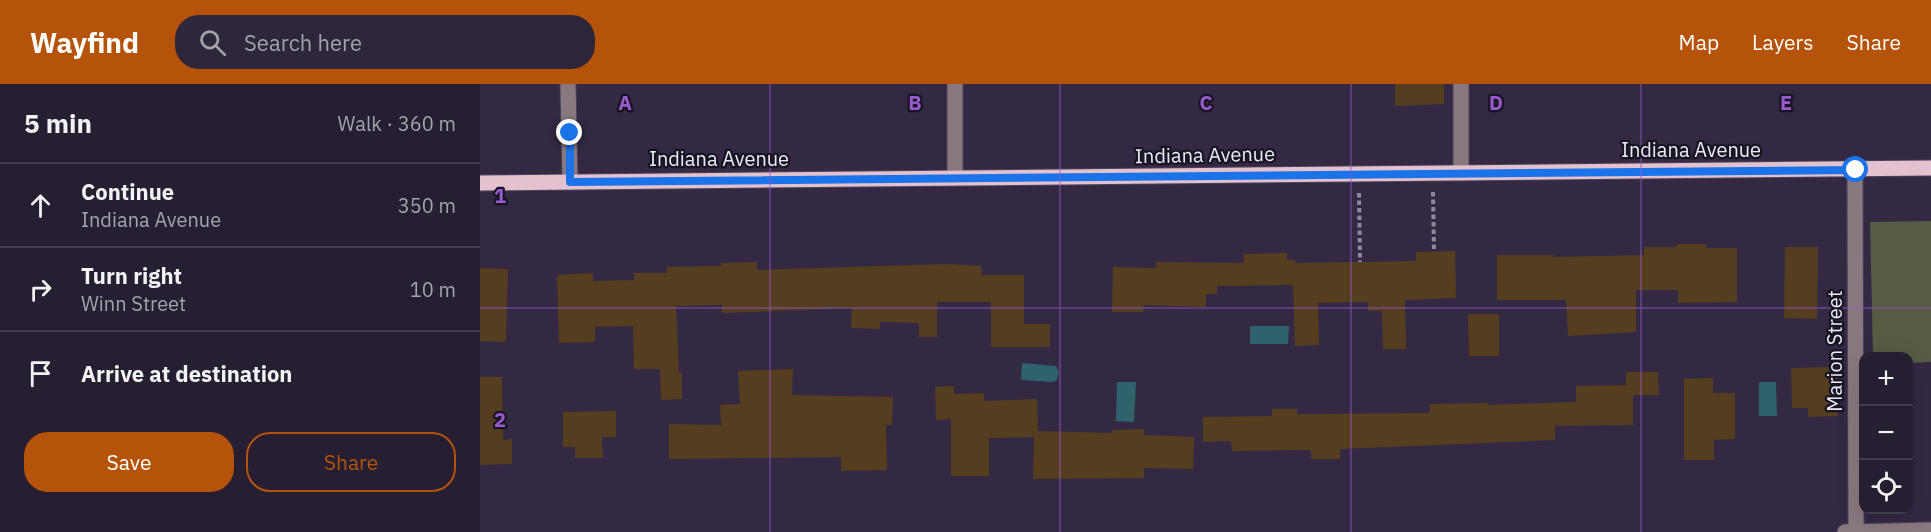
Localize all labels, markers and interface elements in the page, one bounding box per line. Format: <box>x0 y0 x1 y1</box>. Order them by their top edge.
search box <box>175 15 595 69</box>
text: Wayfind <box>30 24 139 61</box>
icon: search <box>196 26 229 59</box>
text: Search here <box>244 28 362 57</box>
text: Map <box>1679 28 1719 56</box>
text: Layers <box>1752 28 1814 56</box>
text: Share <box>1847 28 1901 56</box>
text: A <box>618 89 632 116</box>
text: B <box>908 89 922 116</box>
text: C <box>1199 89 1213 116</box>
text: D <box>1489 89 1503 116</box>
text: E <box>1780 89 1792 116</box>
text: 5 min <box>24 106 92 140</box>
text: Walk · 360 m <box>338 110 456 137</box>
route end <box>556 119 582 145</box>
street label: Indiana Avenue <box>1621 136 1761 163</box>
street label: Indiana Avenue <box>1135 140 1275 169</box>
street label: Indiana Avenue <box>649 145 789 172</box>
route start <box>1842 156 1868 182</box>
text: Continue <box>81 177 174 206</box>
text: 1 <box>494 182 506 209</box>
icon: ahead <box>24 189 57 222</box>
text: 350 m <box>398 192 456 219</box>
text: Indiana Avenue <box>81 206 221 233</box>
text: Turn right <box>81 261 182 290</box>
icon: right <box>24 273 57 306</box>
text: 10 m <box>410 276 456 303</box>
text: Winn Street <box>81 290 186 317</box>
street label: Marion Street <box>1821 290 1848 412</box>
map controls <box>1859 352 1913 514</box>
button: + <box>1859 352 1913 406</box>
icon: arrive <box>24 357 57 390</box>
text: Arrive at destination <box>81 359 292 388</box>
text: 2 <box>494 406 506 433</box>
button: − <box>1859 406 1913 460</box>
button: Save <box>24 432 234 492</box>
button: Share <box>246 432 456 492</box>
button: locate <box>1859 460 1913 514</box>

